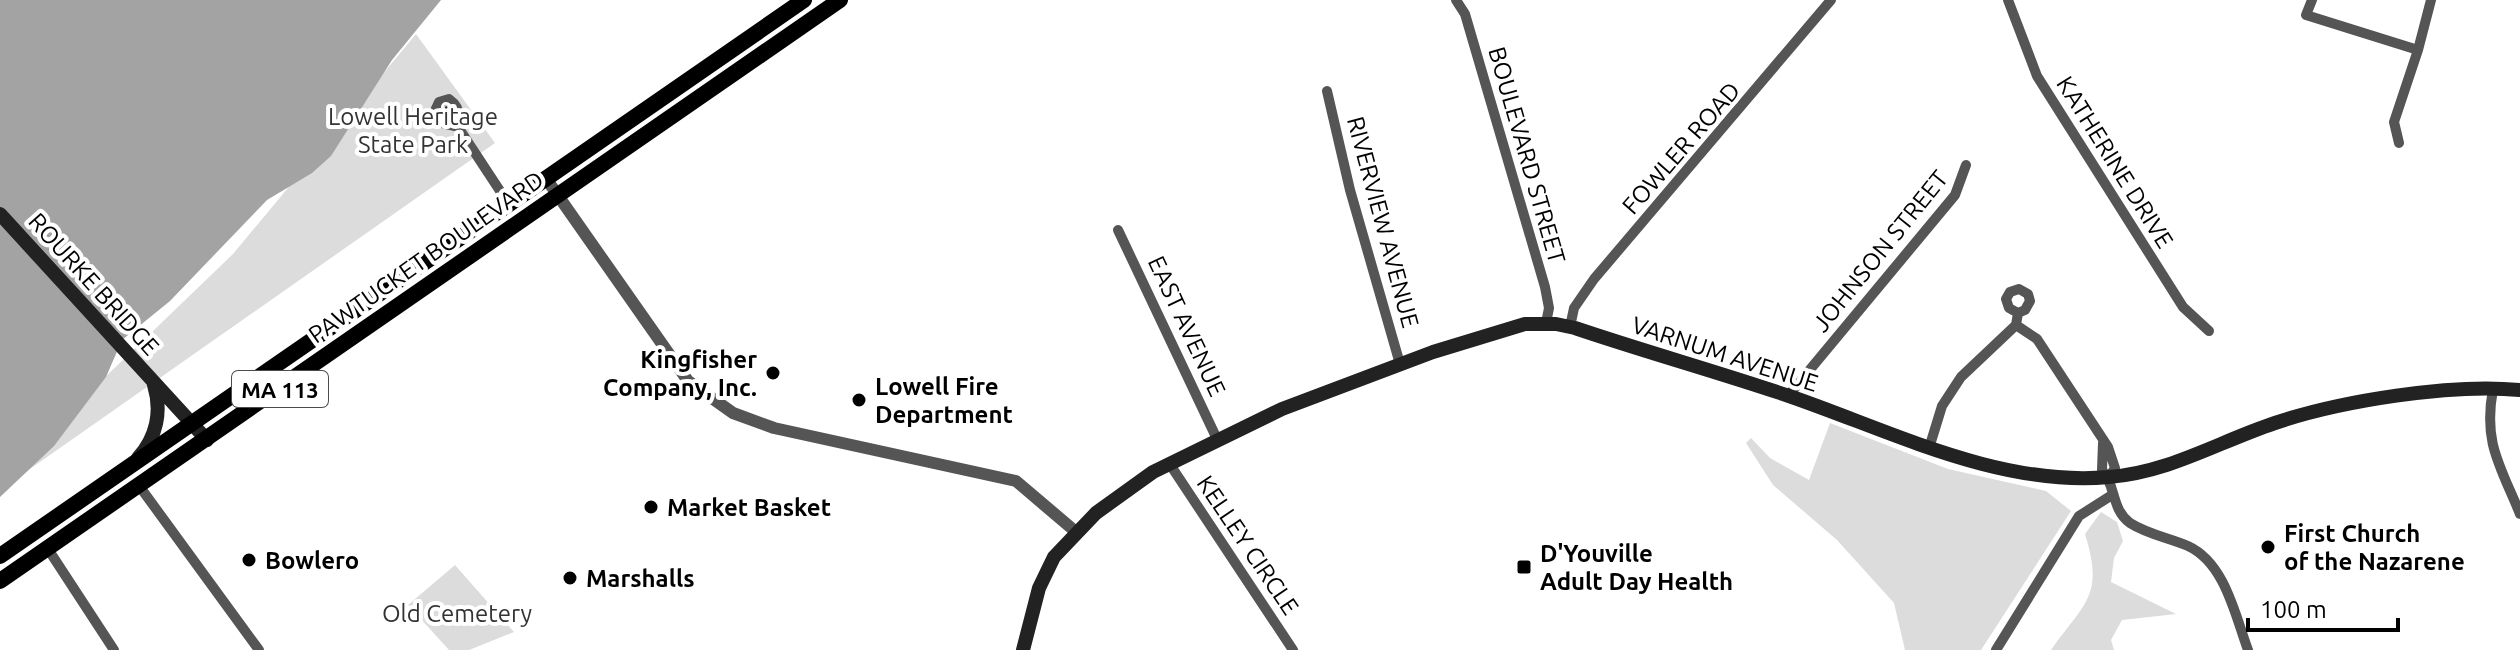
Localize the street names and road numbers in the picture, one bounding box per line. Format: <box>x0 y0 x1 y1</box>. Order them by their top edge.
street label: BOULEVARD STREET <box>1483 44 1571 266</box>
street label: KATHERINE DRIVE <box>2051 71 2179 253</box>
street label: FOWLER ROAD <box>1617 77 1745 219</box>
street label: RIVERVIEW AVENUE <box>1342 114 1424 330</box>
street label: JOHNSON STREET <box>1807 165 1953 337</box>
street label: PAWTUCKET BOULEVARD <box>303 166 549 348</box>
street label: ROURKE BRIDGE <box>23 208 165 360</box>
street label: EAST AVENUE <box>1143 252 1231 400</box>
street label: VARNUM AVENUE <box>1628 311 1822 397</box>
road number: MA 113 <box>232 371 328 407</box>
street label: KELLEY CIRCLE <box>1192 471 1304 619</box>

